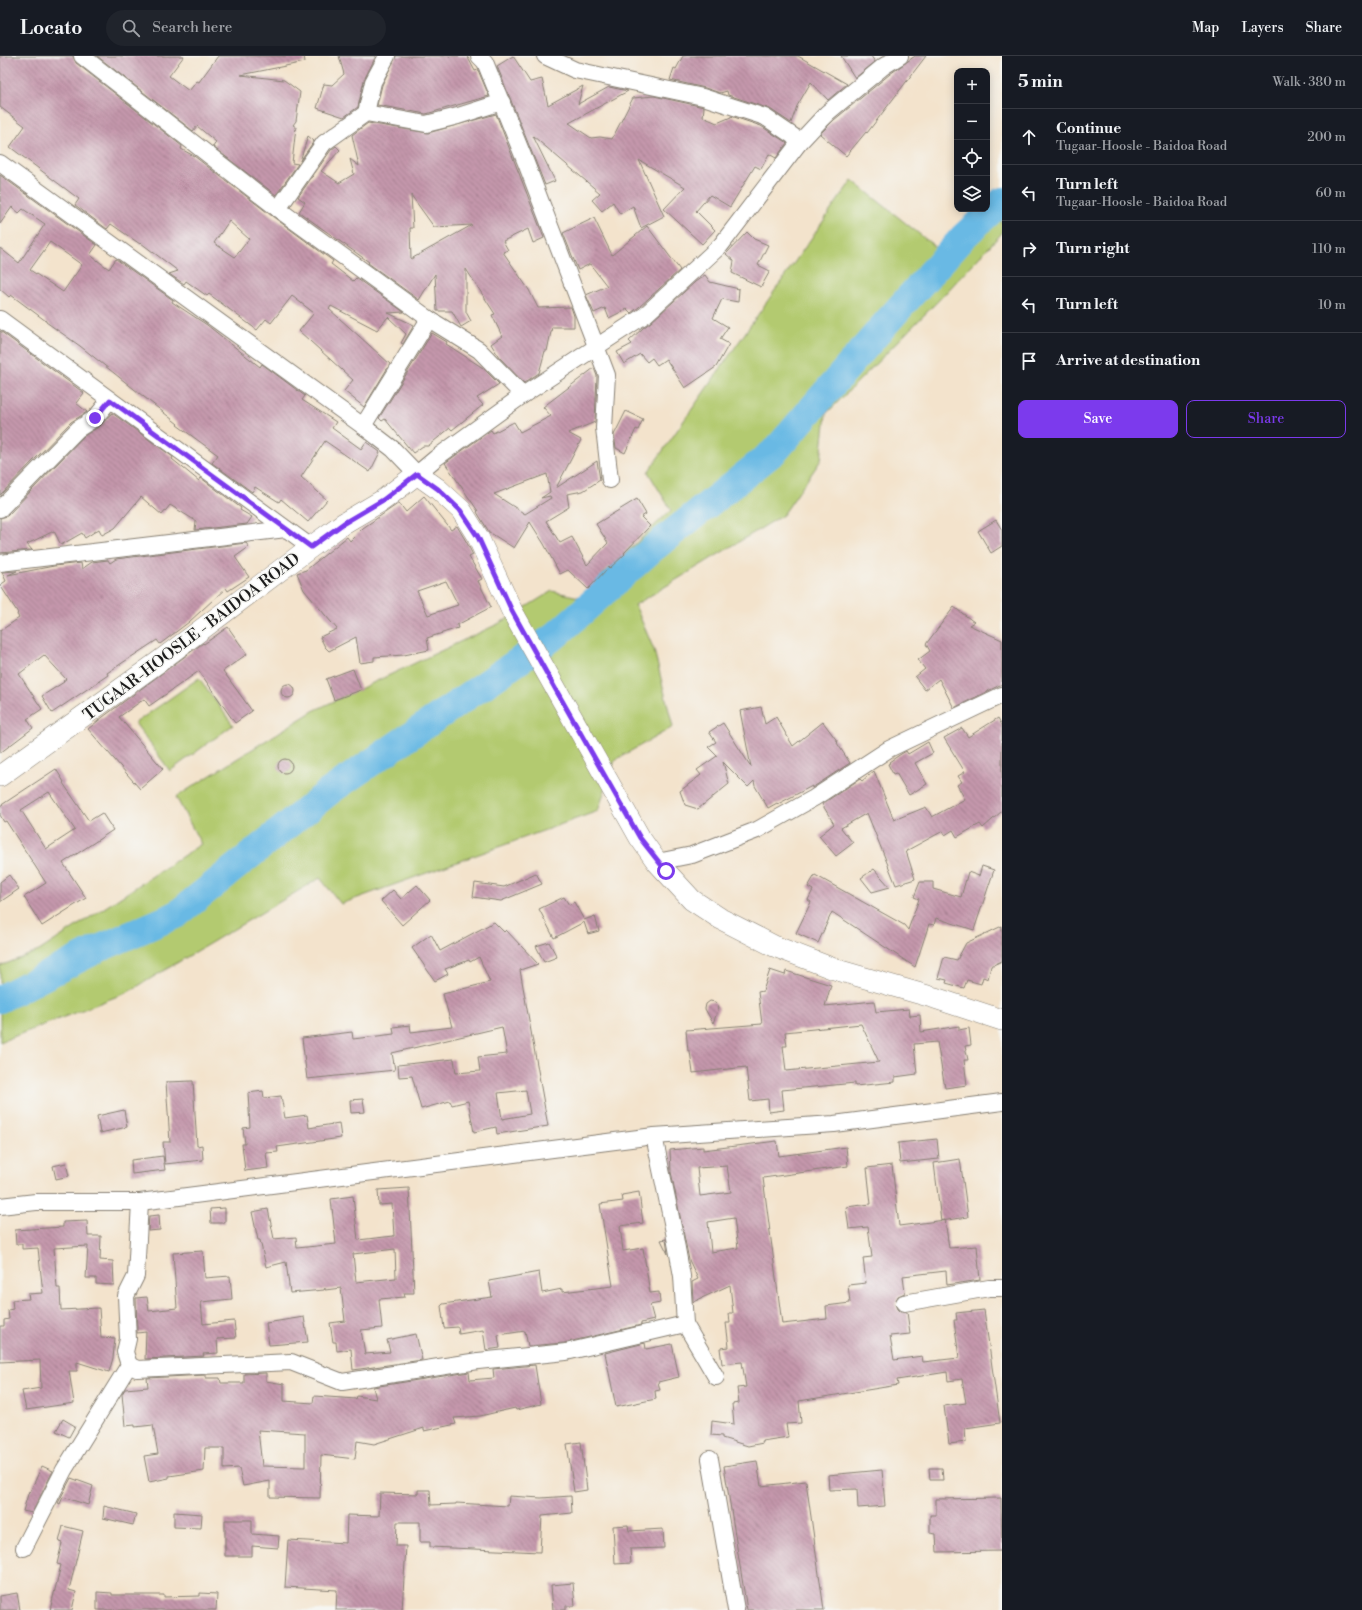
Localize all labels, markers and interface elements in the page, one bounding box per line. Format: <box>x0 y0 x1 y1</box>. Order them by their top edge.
search box <box>106 10 386 46</box>
text: Locato <box>20 16 82 40</box>
icon: search <box>120 17 142 39</box>
text: Search here <box>152 18 232 37</box>
text: Map <box>1192 19 1219 37</box>
text: Layers <box>1241 19 1284 37</box>
text: Share <box>1306 19 1342 37</box>
map controls <box>954 68 990 212</box>
button: + <box>954 68 990 104</box>
text: 5 min <box>1018 71 1063 93</box>
text: Walk · 380 m <box>1272 74 1346 90</box>
button: − <box>954 104 990 140</box>
text: Continue <box>1056 119 1121 138</box>
icon: ahead <box>1018 126 1040 148</box>
text: 200 m <box>1307 129 1346 145</box>
text: Tugaar-Hoosle - Baidoa Road <box>1056 138 1227 154</box>
button: locate <box>954 140 990 176</box>
text: Turn left <box>1056 175 1118 194</box>
button: layers <box>954 176 990 212</box>
icon: left <box>1018 182 1040 204</box>
text: 60 m <box>1315 185 1346 201</box>
text: Tugaar-Hoosle - Baidoa Road <box>1056 194 1227 210</box>
icon: right <box>1018 238 1040 260</box>
text: Turn right <box>1056 239 1130 258</box>
text: 110 m <box>1312 241 1346 257</box>
icon: left <box>1018 294 1040 316</box>
text: Turn left <box>1056 295 1118 314</box>
text: 10 m <box>1318 297 1346 313</box>
icon: arrive <box>1018 350 1040 372</box>
text: Arrive at destination <box>1056 351 1200 370</box>
button: Save <box>1018 400 1178 438</box>
button: Share <box>1186 400 1346 438</box>
route end <box>86 409 104 427</box>
street label: TUGAAR-HOOSLE - BAIDOA ROAD <box>79 549 304 725</box>
route start <box>657 862 675 880</box>

